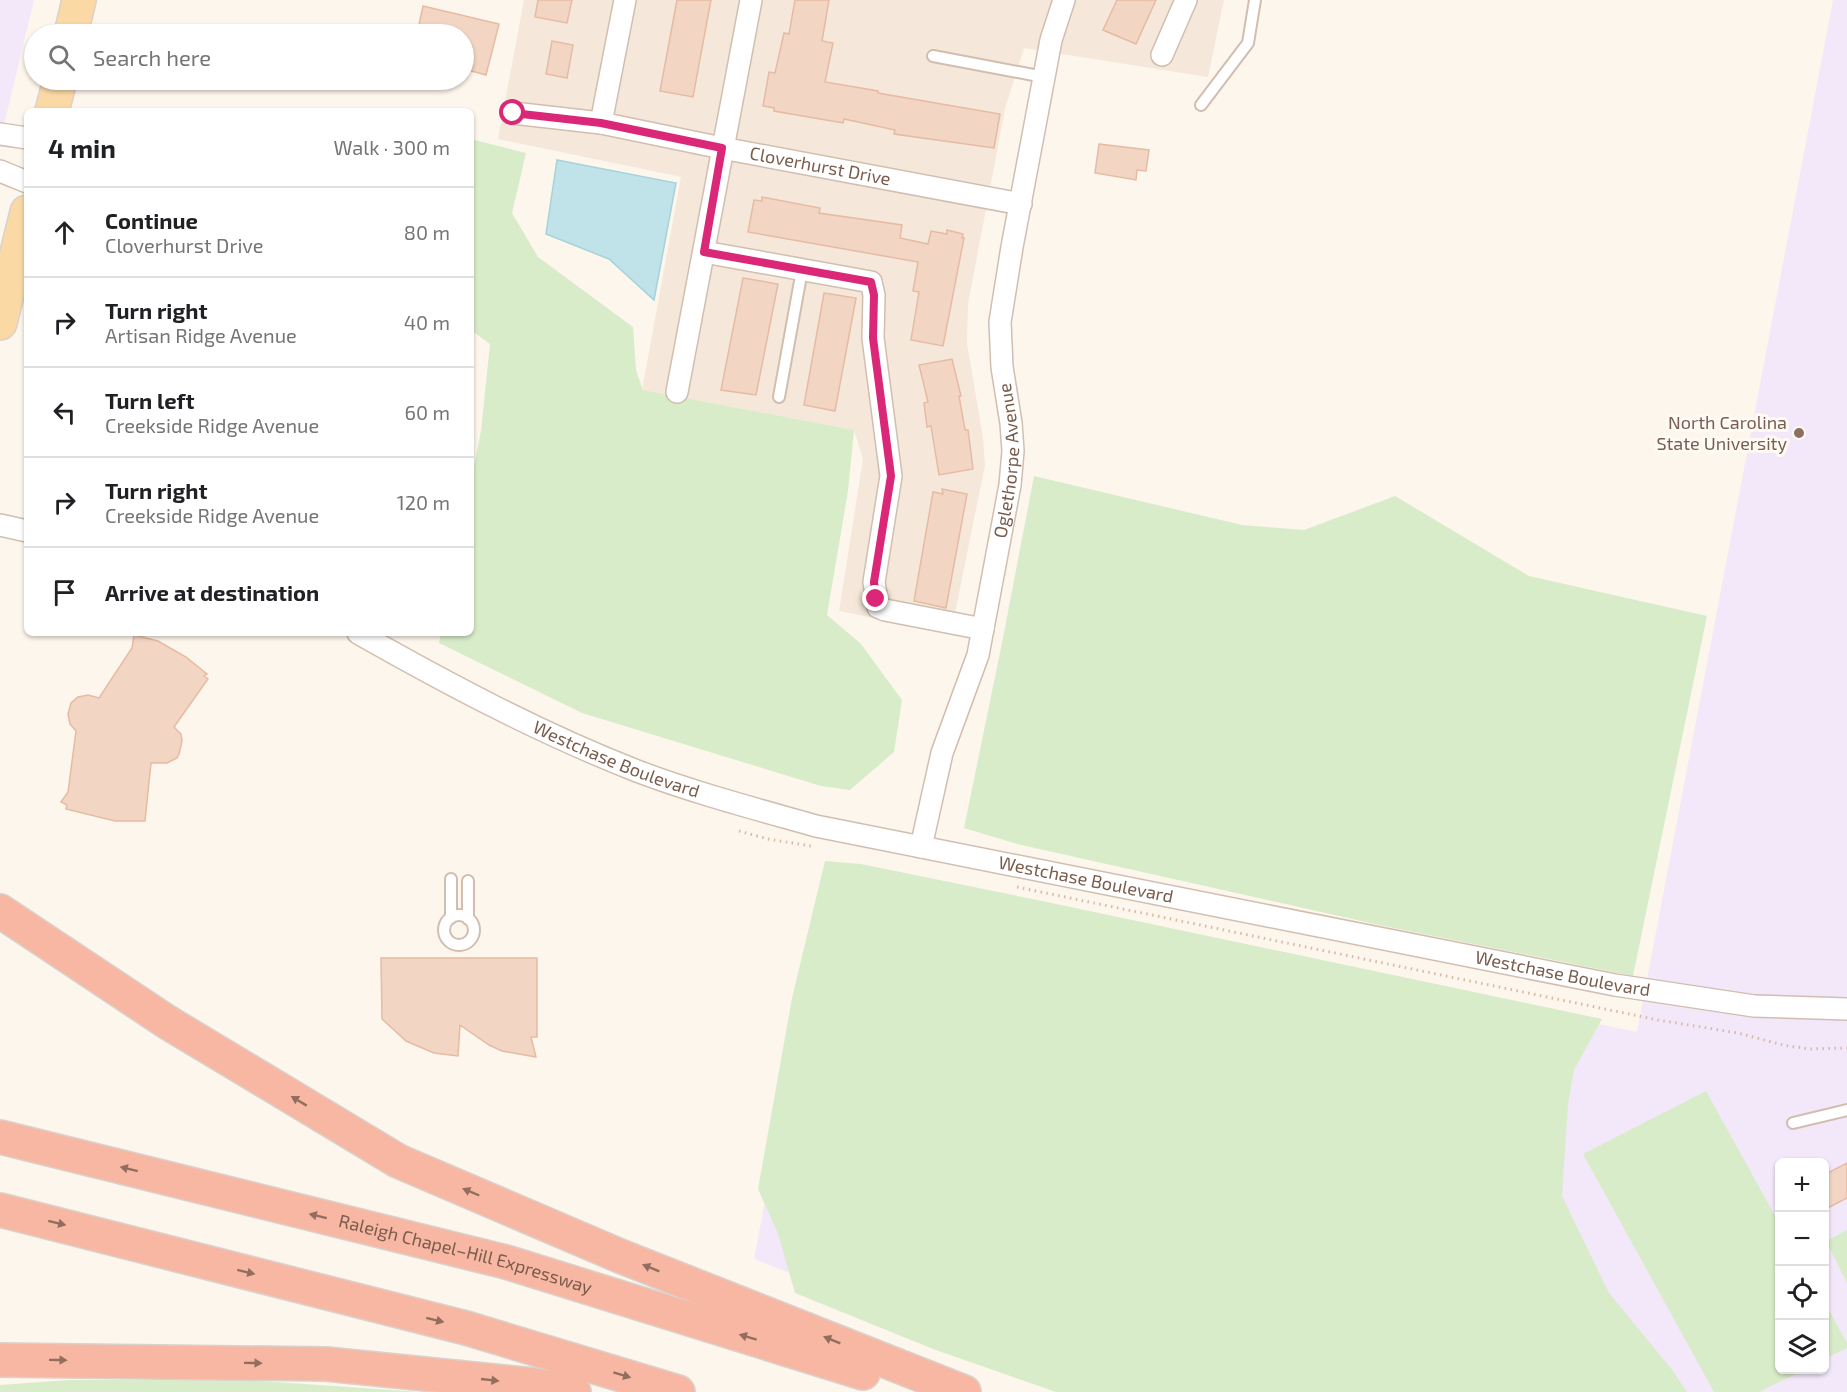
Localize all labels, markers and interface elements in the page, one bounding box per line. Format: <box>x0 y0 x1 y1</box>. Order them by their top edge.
search box <box>24 24 474 90</box>
icon: search <box>45 41 78 74</box>
text: Search here <box>93 44 211 70</box>
route start <box>499 99 525 125</box>
text: 4 min <box>48 132 116 163</box>
text: Walk · 300 m <box>334 135 450 159</box>
street label: Cloverhurst Drive <box>748 141 893 189</box>
text: Continue <box>105 207 198 233</box>
icon: ahead <box>48 216 81 249</box>
text: 80 m <box>404 220 450 244</box>
text: Cloverhurst Drive <box>105 233 264 257</box>
text: Turn right <box>105 297 207 323</box>
icon: right <box>48 306 81 339</box>
text: 40 m <box>404 310 450 334</box>
text: Artisan Ridge Avenue <box>105 323 297 347</box>
street label: Oglethorpe Avenue <box>988 382 1023 540</box>
text: Turn left <box>105 387 194 413</box>
icon: left <box>48 396 81 429</box>
text: 60 m <box>405 400 450 424</box>
place label: North Carolina State University <box>1657 411 1787 454</box>
text: Creekside Ridge Avenue <box>105 413 319 437</box>
marker: North Carolina State University <box>1792 426 1806 440</box>
text: Turn right <box>105 477 207 503</box>
icon: right <box>48 486 81 519</box>
text: 120 m <box>397 490 450 514</box>
text: Creekside Ridge Avenue <box>105 503 319 527</box>
icon: arrive <box>48 576 81 609</box>
text: Arrive at destination <box>105 579 319 605</box>
route end <box>862 585 888 611</box>
street label: Westchase Boulevard <box>530 715 702 802</box>
street label: Westchase Boulevard <box>997 851 1175 907</box>
street label: Westchase Boulevard <box>1473 945 1652 1000</box>
one-way arrow <box>291 1096 307 1107</box>
map controls <box>1775 1158 1829 1374</box>
button: + <box>1775 1158 1829 1212</box>
one-way arrow <box>120 1164 138 1174</box>
one-way arrow <box>462 1187 480 1196</box>
street label: Raleigh Chapel–Hill Expressway <box>337 1209 596 1298</box>
one-way arrow <box>309 1211 327 1221</box>
button: − <box>1775 1212 1829 1266</box>
one-way arrow <box>48 1219 66 1229</box>
one-way arrow <box>641 1263 659 1273</box>
button: locate <box>1775 1266 1829 1320</box>
one-way arrow <box>237 1267 255 1277</box>
one-way arrow <box>425 1316 444 1326</box>
button: layers <box>1775 1320 1829 1374</box>
one-way arrow <box>739 1332 757 1342</box>
one-way arrow <box>823 1334 841 1344</box>
one-way arrow <box>49 1356 68 1365</box>
one-way arrow <box>244 1358 263 1368</box>
one-way arrow <box>613 1371 631 1380</box>
one-way arrow <box>480 1376 499 1385</box>

